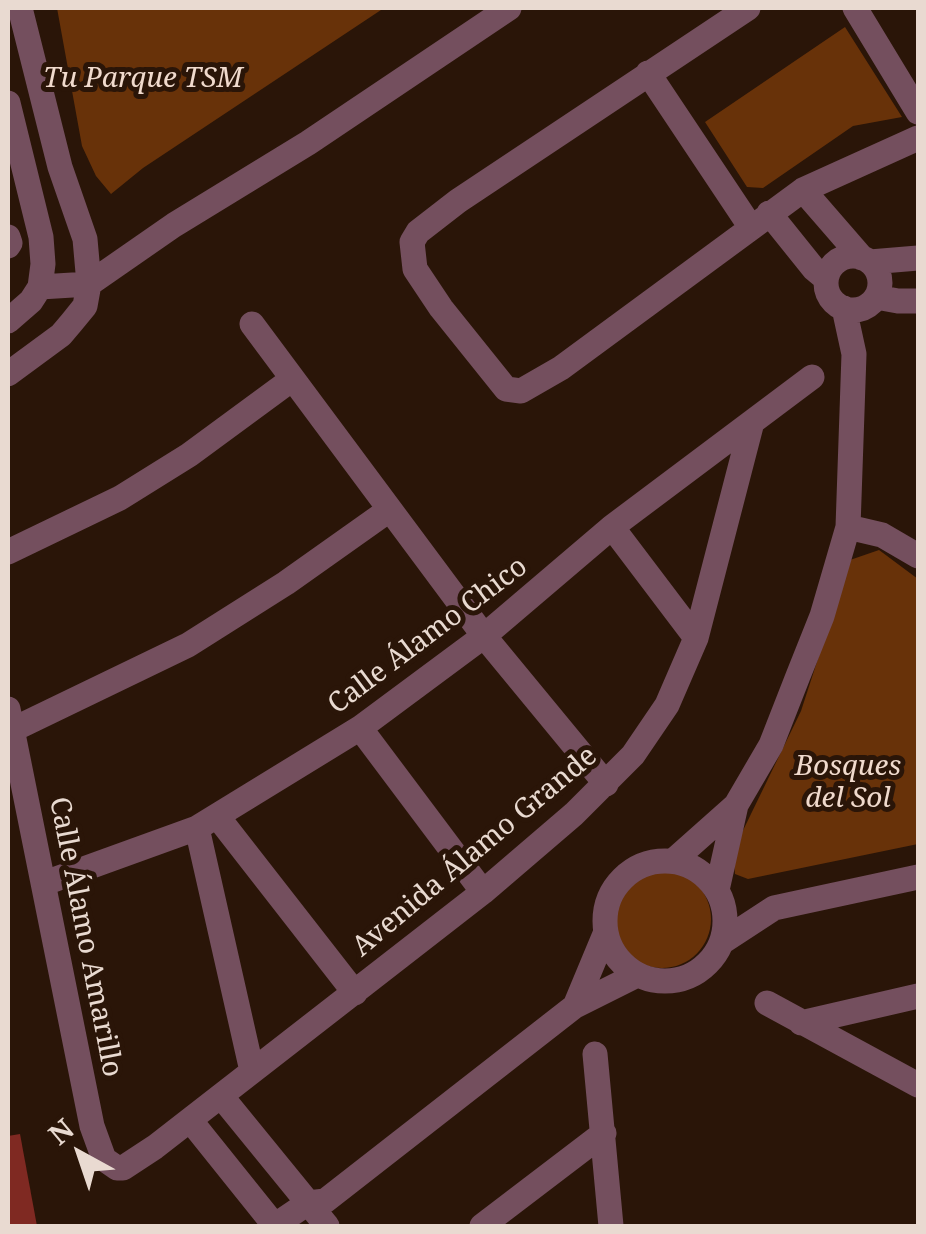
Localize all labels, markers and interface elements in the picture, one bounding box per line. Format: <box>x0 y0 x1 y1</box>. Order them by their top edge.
park label: Tu Parque TSM <box>43 62 243 96</box>
street label: Calle Álamo Chico <box>322 550 534 722</box>
street label: Avenida Álamo Grande <box>346 740 604 964</box>
park label: Bosques del Sol <box>795 750 901 816</box>
street label: Calle Álamo Amarillo <box>41 794 129 1080</box>
north arrow <box>30 1104 130 1204</box>
text: N <box>40 1109 81 1153</box>

